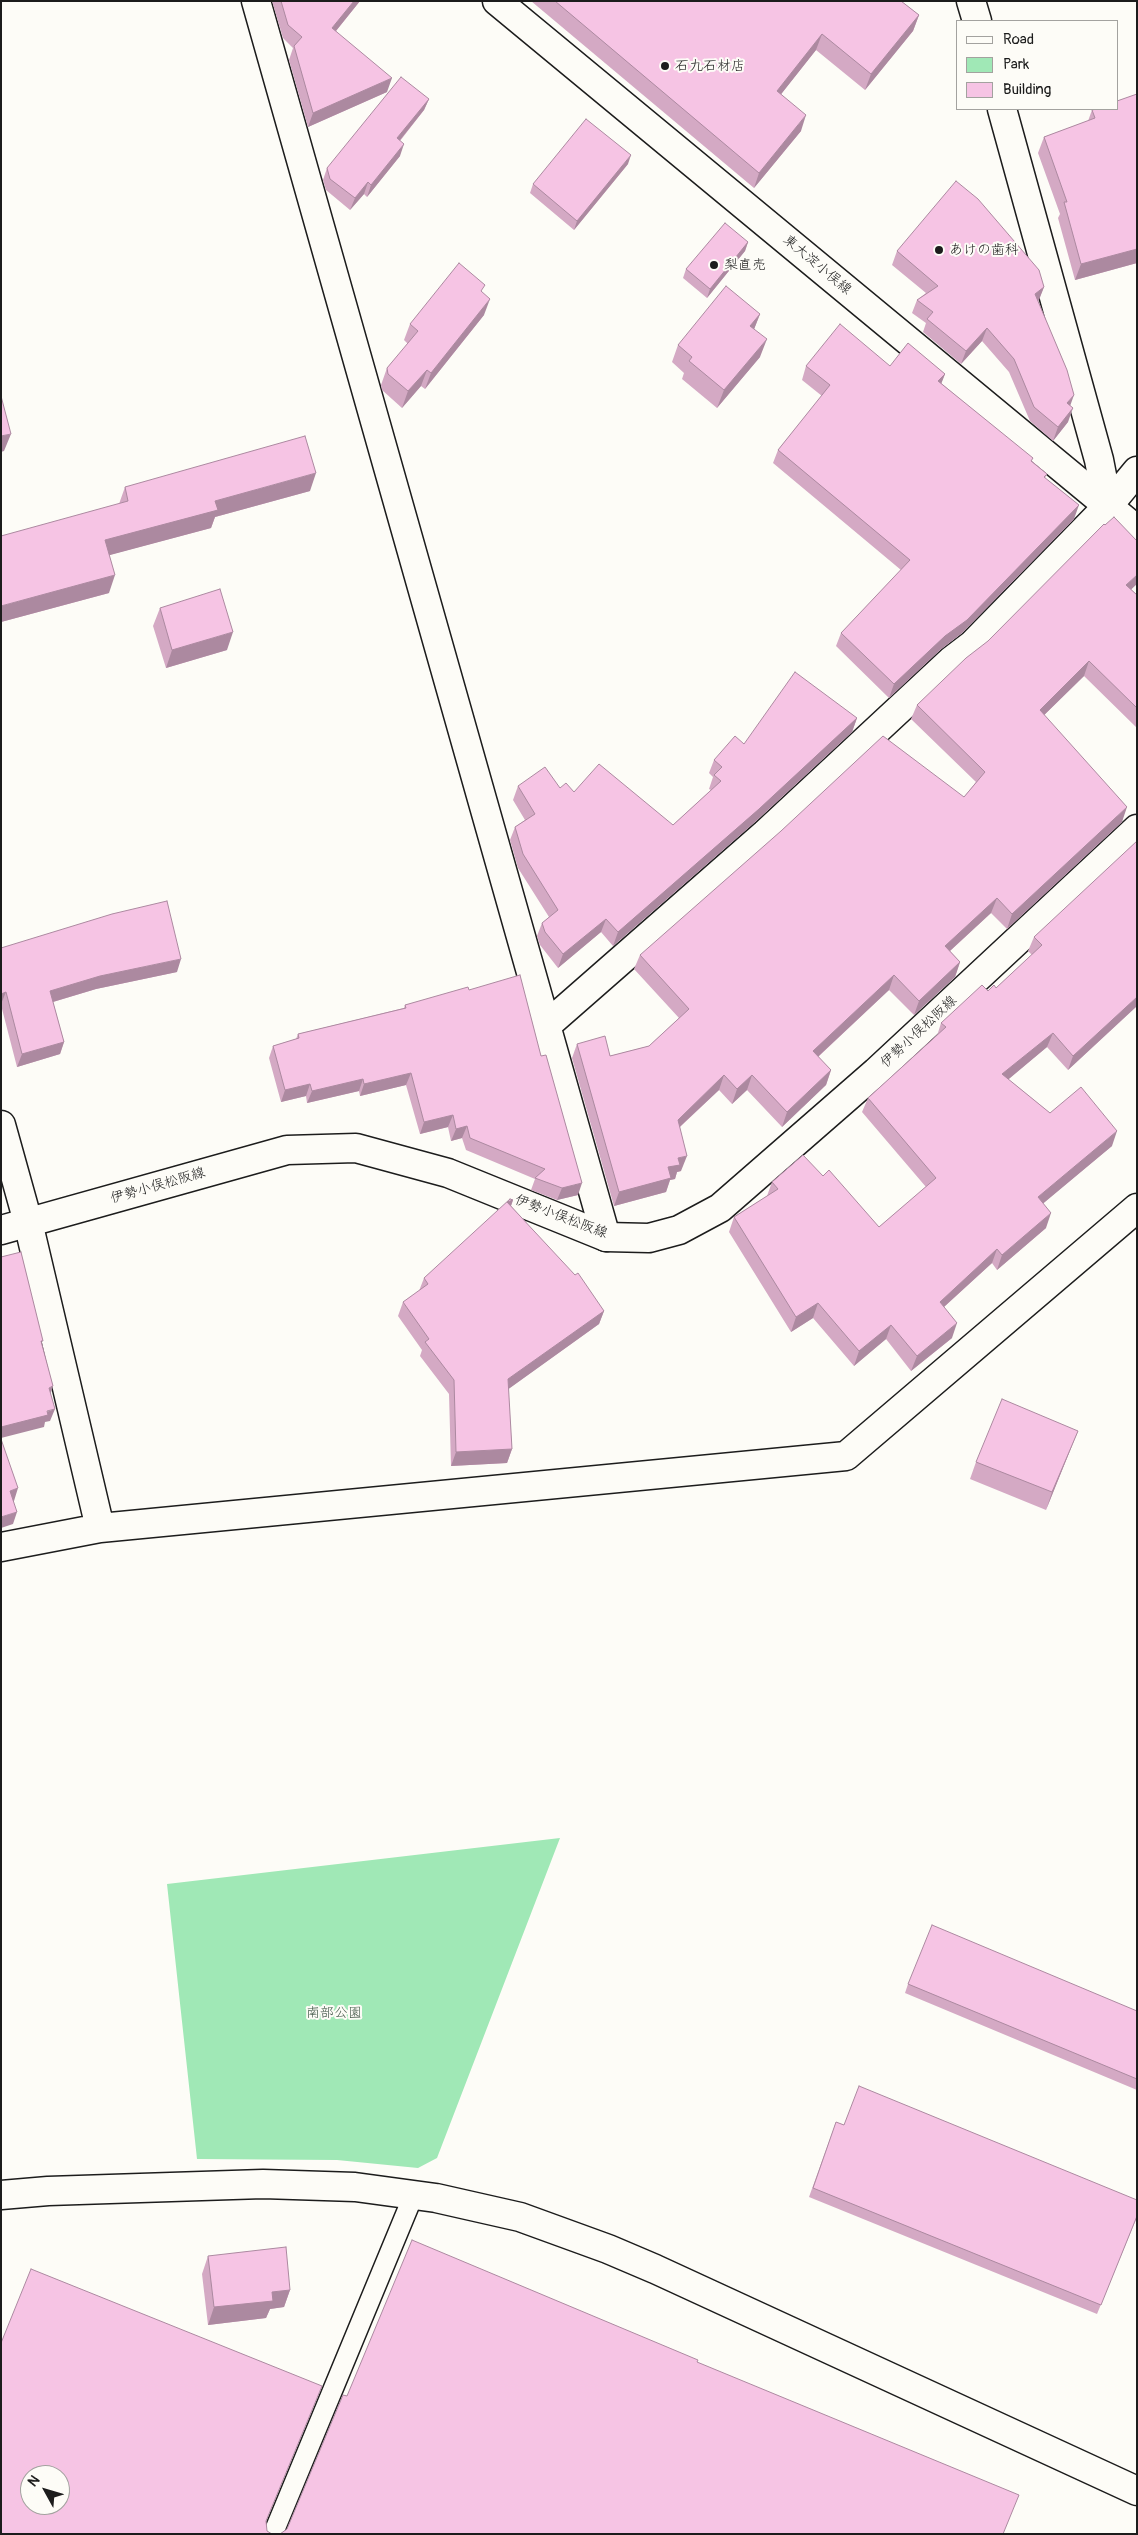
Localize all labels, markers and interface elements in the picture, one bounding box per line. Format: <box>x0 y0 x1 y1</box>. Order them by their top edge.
legend <box>956 20 1118 110</box>
text: Road <box>1003 30 1034 49</box>
text: Park <box>1003 55 1029 74</box>
place label: 石九石材店 <box>675 58 745 74</box>
marker: 石九石材店 <box>659 60 671 72</box>
text: Building <box>1003 80 1051 99</box>
street label: 東大淀小俣線 <box>779 232 855 298</box>
place label: あけの歯科 <box>949 242 1019 258</box>
marker: あけの歯科 <box>933 244 945 256</box>
place label: 梨直売 <box>724 257 766 273</box>
marker: 梨直売 <box>708 259 720 271</box>
street label: 伊勢小俣松阪線 <box>877 992 961 1072</box>
street label: 伊勢小俣松阪線 <box>109 1164 207 1208</box>
street label: 伊勢小俣松阪線 <box>512 1192 610 1242</box>
park label: 南部公園 <box>306 2005 362 2021</box>
north arrow <box>20 2465 70 2515</box>
text: N <box>24 2472 43 2490</box>

